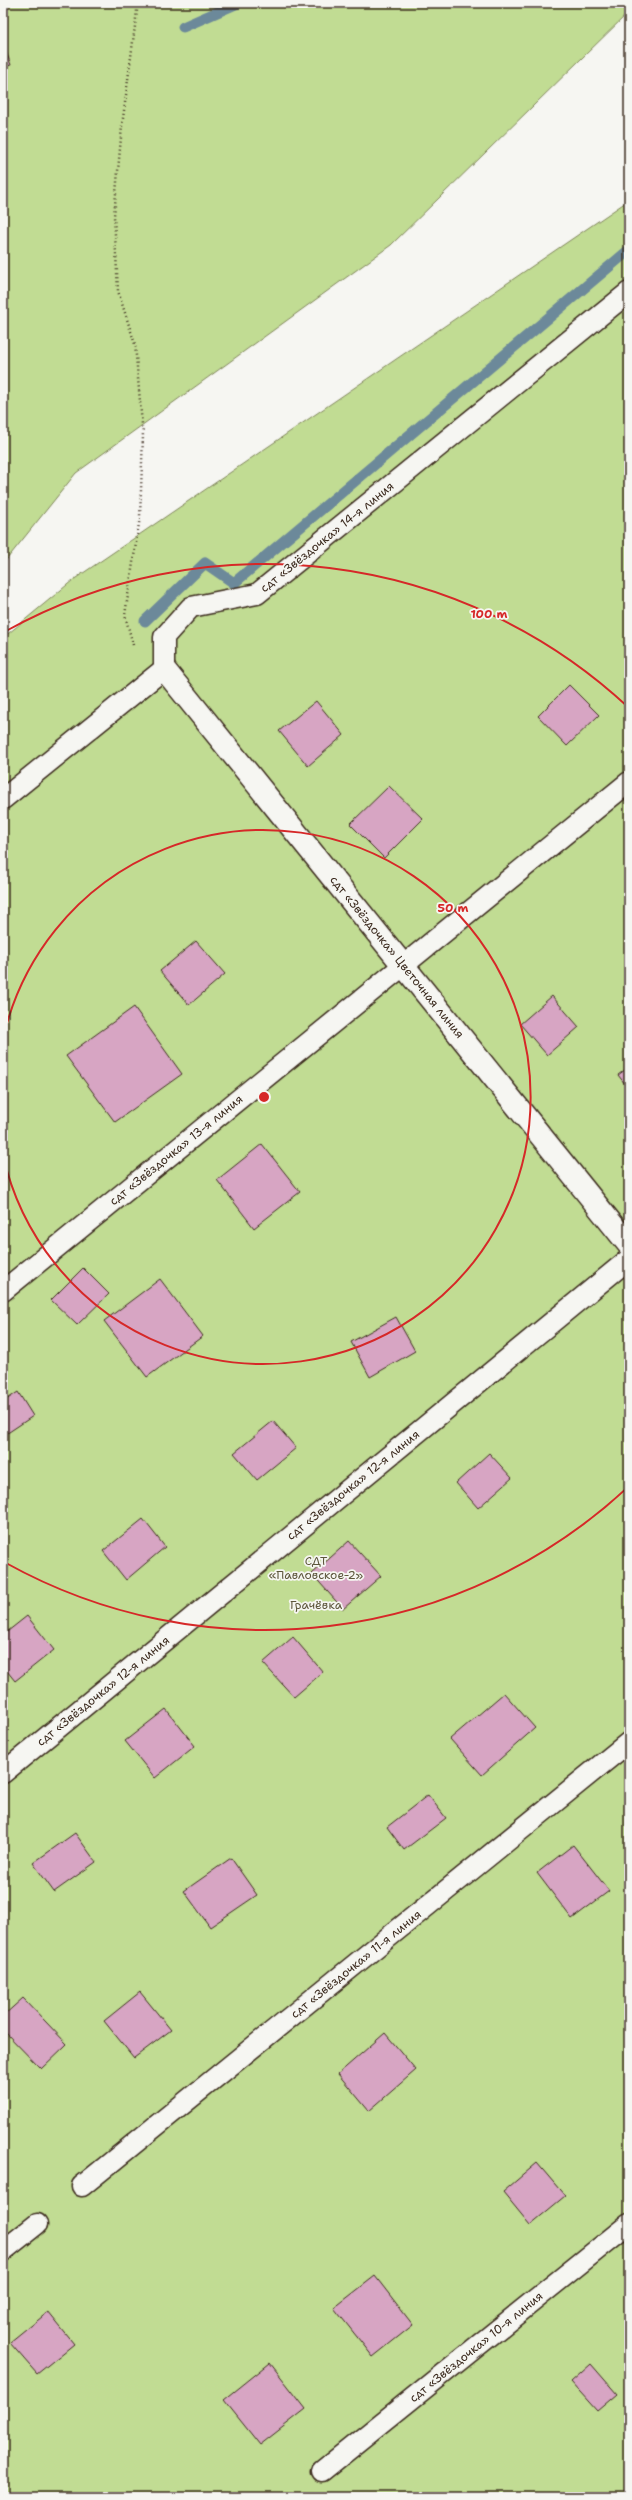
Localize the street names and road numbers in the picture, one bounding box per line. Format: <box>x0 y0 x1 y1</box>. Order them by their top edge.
street label: сдт «Звёздочка» 14-я линия <box>257 478 397 596</box>
street label: сдт «Звёздочка» Цветочная линия <box>326 872 468 1042</box>
street label: сдт «Звёздочка» 13-я линия <box>106 1091 246 1209</box>
street label: сдт «Звёздочка» 12-я линия <box>283 1426 423 1544</box>
street label: сдт «Звёздочка» 12-я линия <box>33 1632 173 1750</box>
street label: сдт «Звёздочка» 11-я линия <box>287 1906 425 2022</box>
street label: сдт «Звёздочка» 10-я линия <box>406 2288 546 2406</box>

